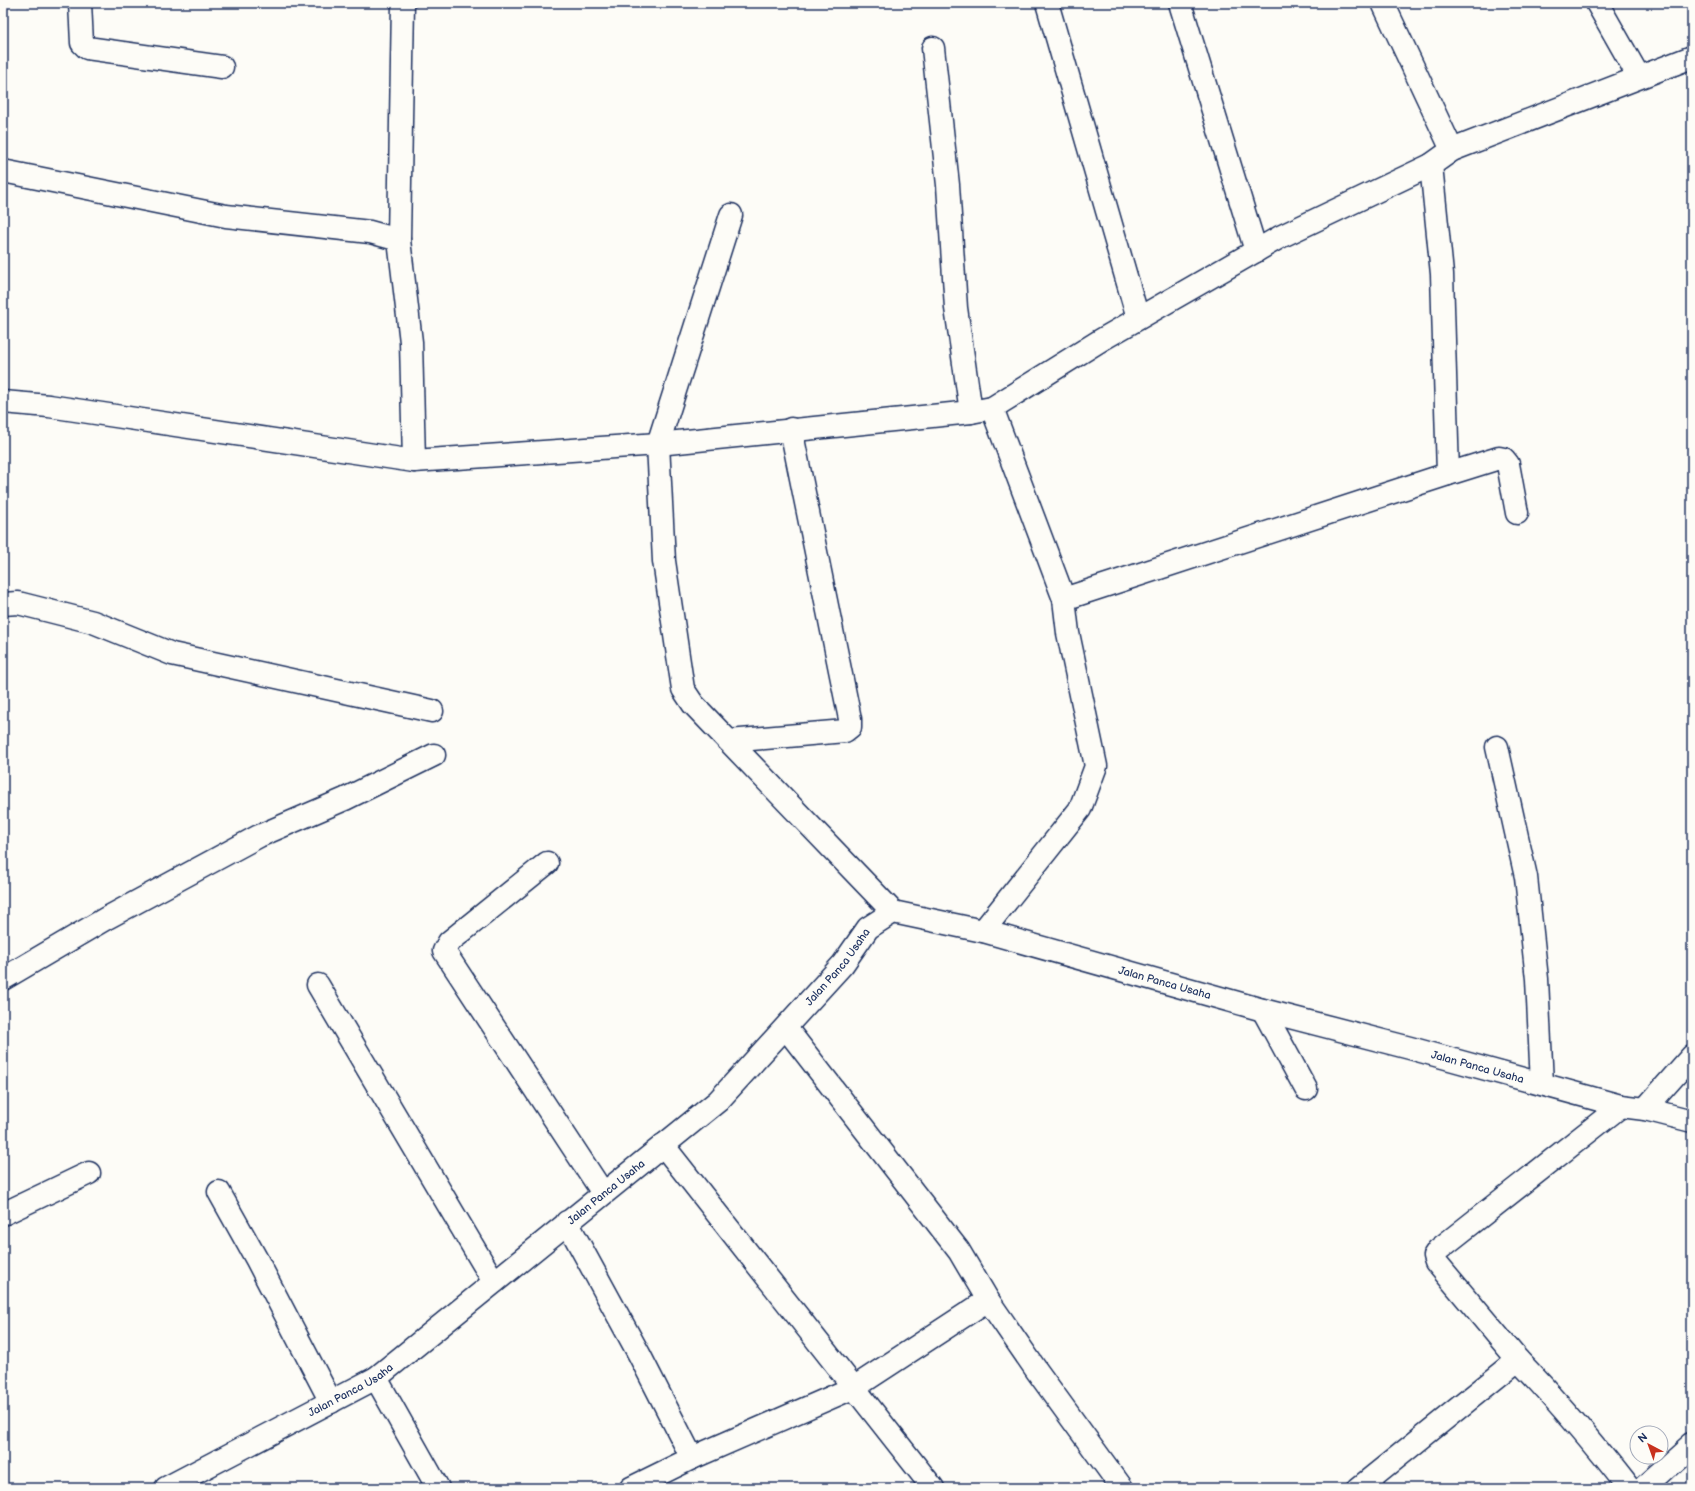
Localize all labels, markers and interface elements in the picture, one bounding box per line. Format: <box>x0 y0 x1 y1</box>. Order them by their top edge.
street label: Jalan Panca Usaha <box>802 926 872 1008</box>
street label: Jalan Panca Usaha <box>1117 963 1213 1002</box>
street label: Jalan Panca Usaha <box>1430 1048 1525 1086</box>
street label: Jalan Panca Usaha <box>565 1157 647 1227</box>
street label: Jalan Panca Usaha <box>306 1361 395 1419</box>
north arrow <box>1629 1425 1669 1465</box>
text: N <box>1635 1430 1650 1445</box>

